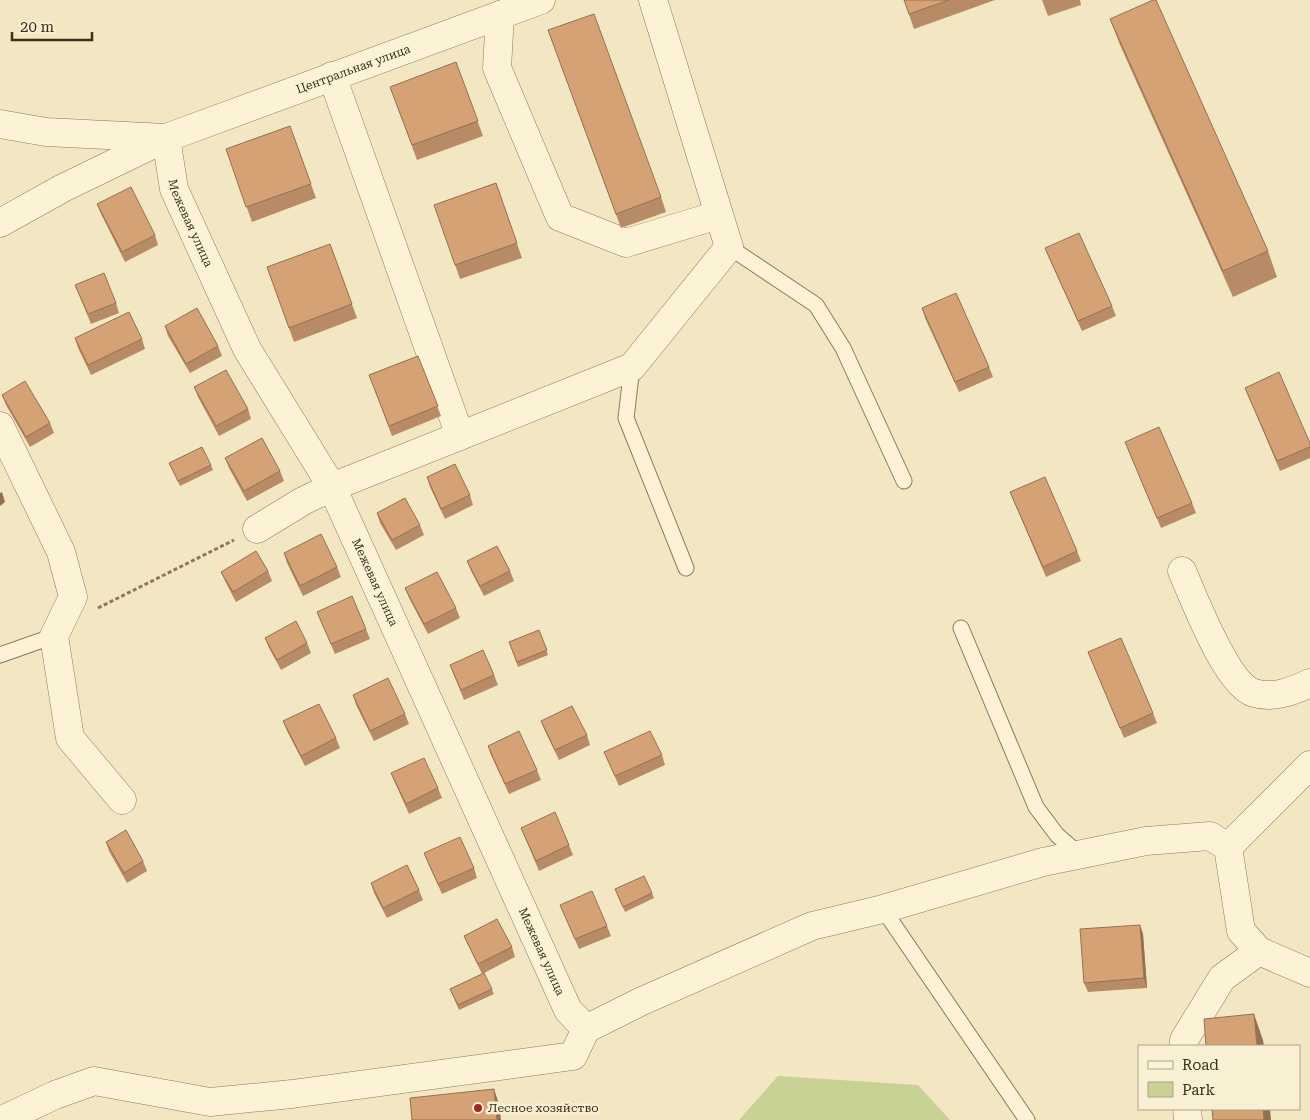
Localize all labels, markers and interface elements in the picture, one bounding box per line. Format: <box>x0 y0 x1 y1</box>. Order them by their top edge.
scale bar <box>12 10 92 42</box>
text: 20 m <box>20 18 55 36</box>
street label: Центральная улица <box>294 42 413 96</box>
street label: Межевая улица <box>166 178 216 270</box>
street label: Межевая улица <box>349 536 401 629</box>
street label: Межевая улица <box>516 905 568 998</box>
legend <box>1138 1045 1300 1110</box>
text: Road <box>1182 1056 1219 1074</box>
text: Park <box>1182 1081 1216 1099</box>
place label: Лесное хозяйство <box>488 1101 599 1115</box>
marker: Лесное хозяйство <box>472 1102 484 1114</box>

